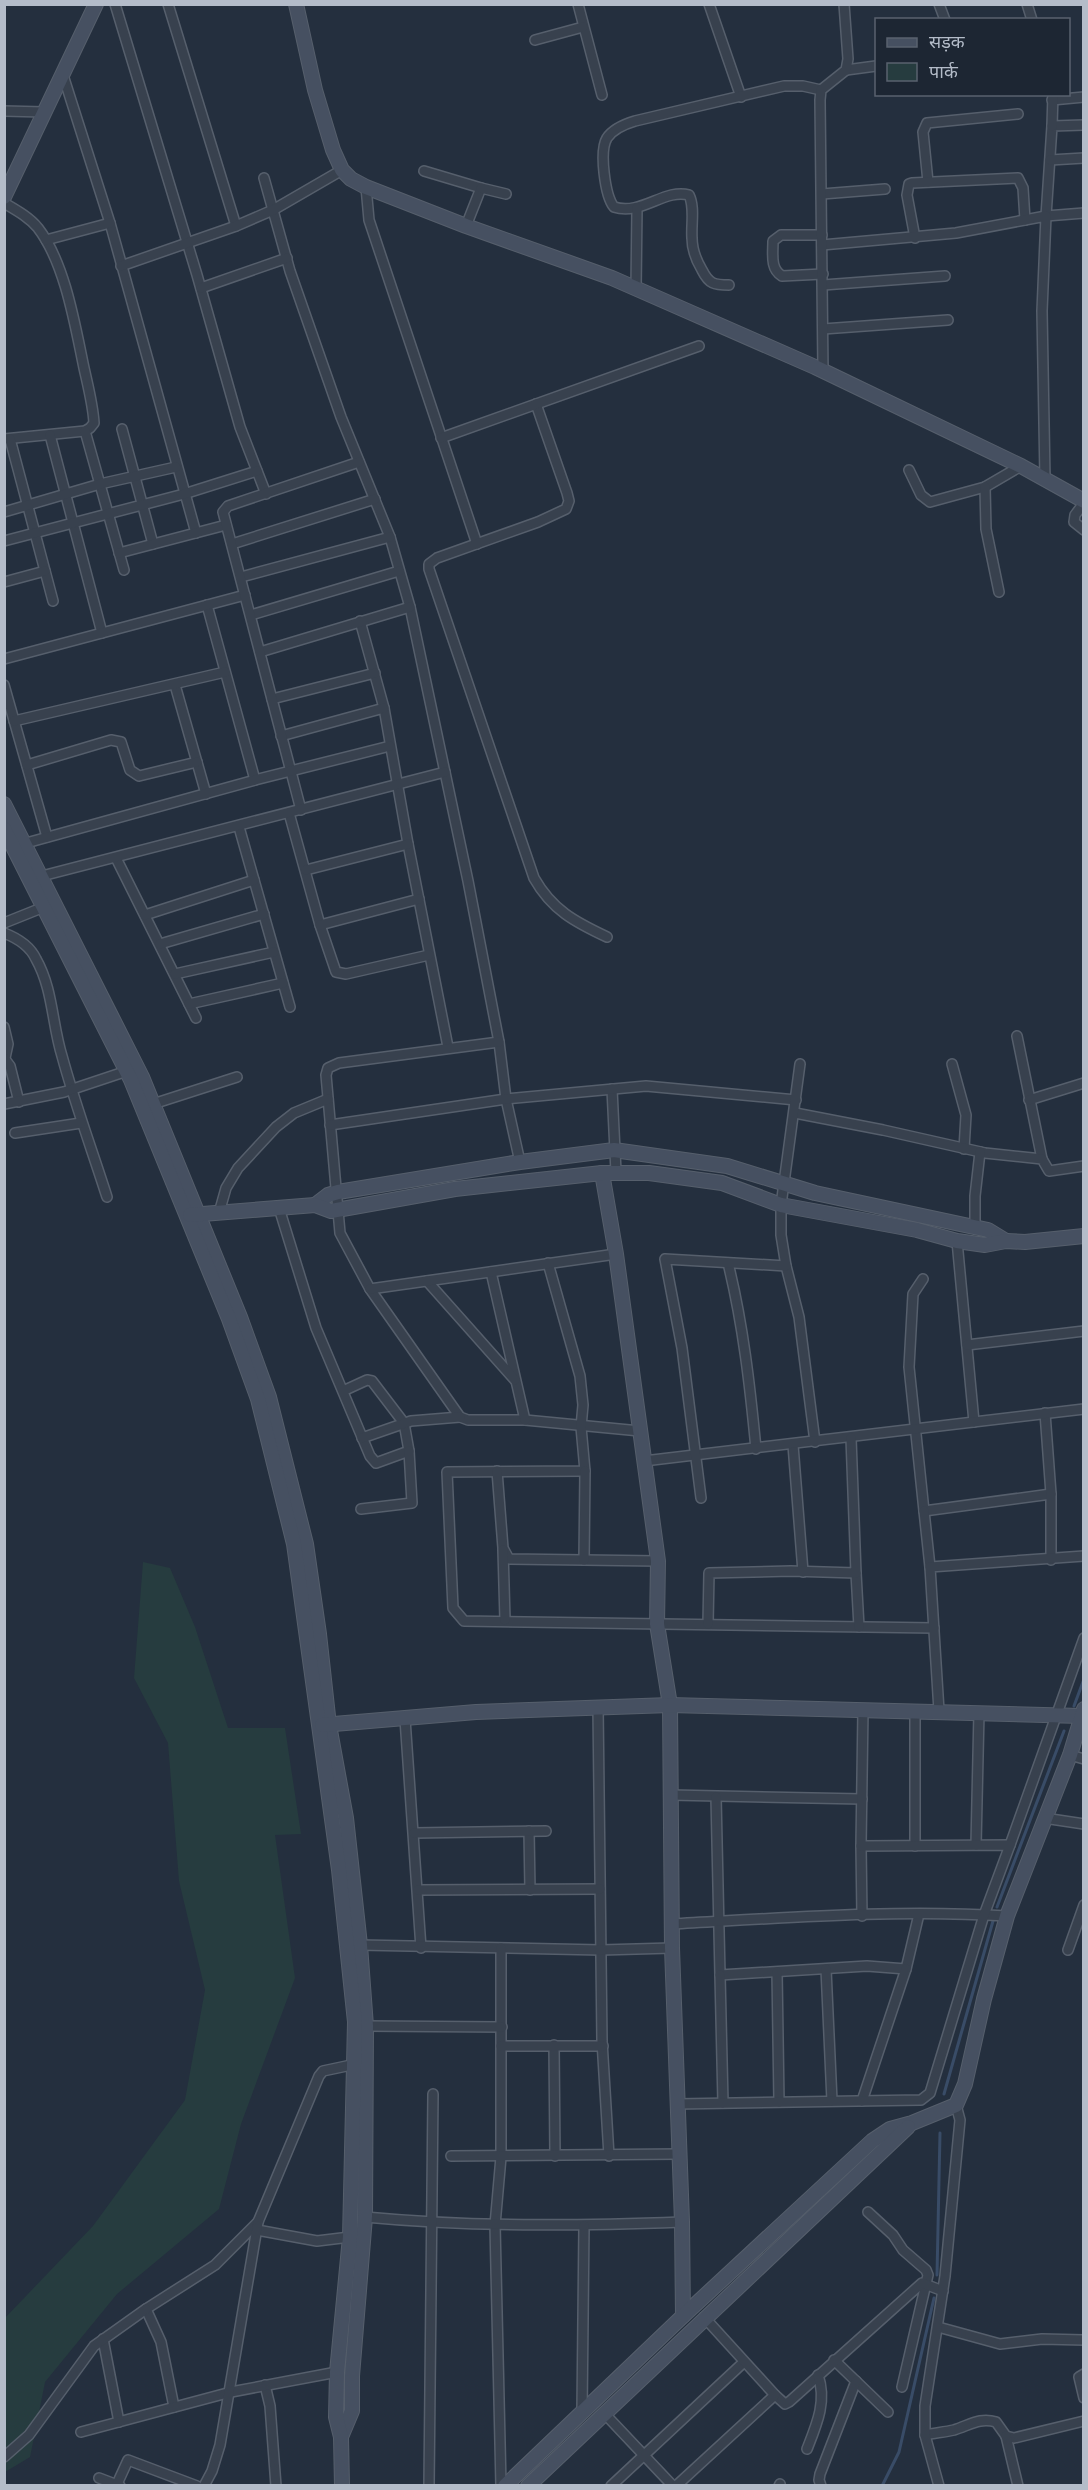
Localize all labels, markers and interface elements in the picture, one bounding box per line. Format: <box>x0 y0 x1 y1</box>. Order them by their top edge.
legend <box>875 18 1070 96</box>
text: सड़क <box>929 30 966 52</box>
text: पार्क <box>929 60 959 82</box>

